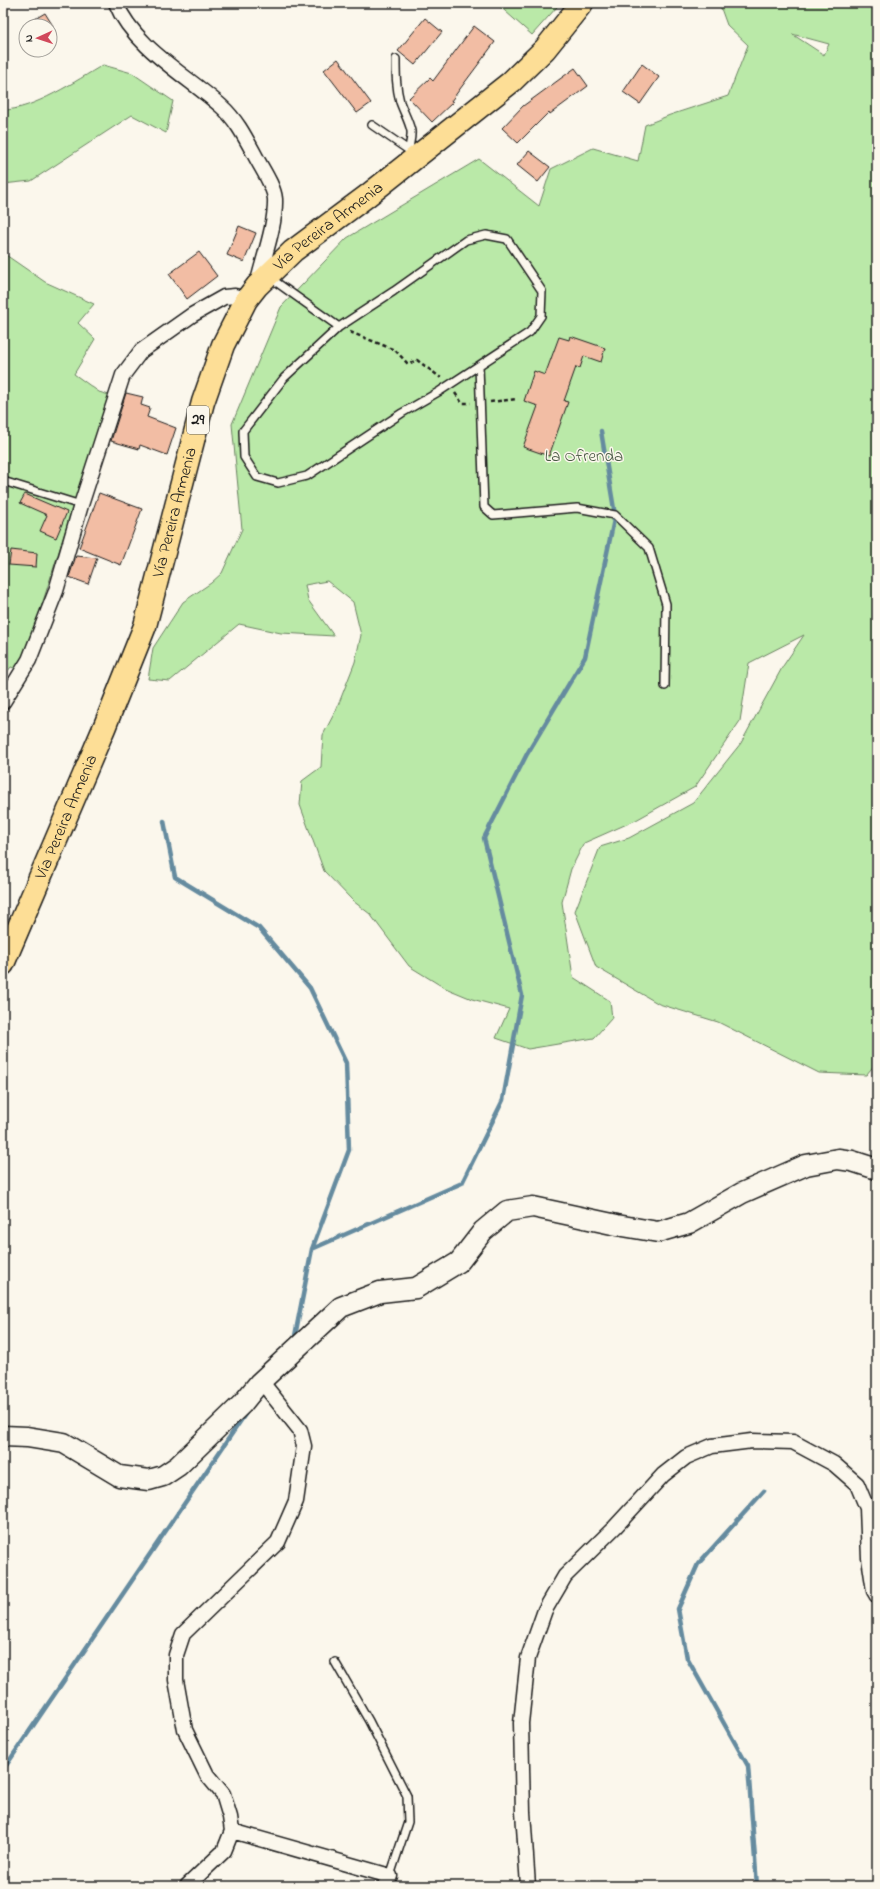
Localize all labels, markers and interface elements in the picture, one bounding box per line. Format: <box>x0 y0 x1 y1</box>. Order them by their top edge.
north arrow <box>18 18 58 58</box>
text: N <box>21 34 37 43</box>
street label: Vía Pereira Armenia <box>266 175 389 277</box>
road number: 29 <box>187 406 209 434</box>
park label: La Ofrenda <box>545 444 623 469</box>
street label: Vía Pereira Armenia <box>145 445 203 581</box>
street label: Vía Pereira Armenia <box>28 751 104 884</box>

